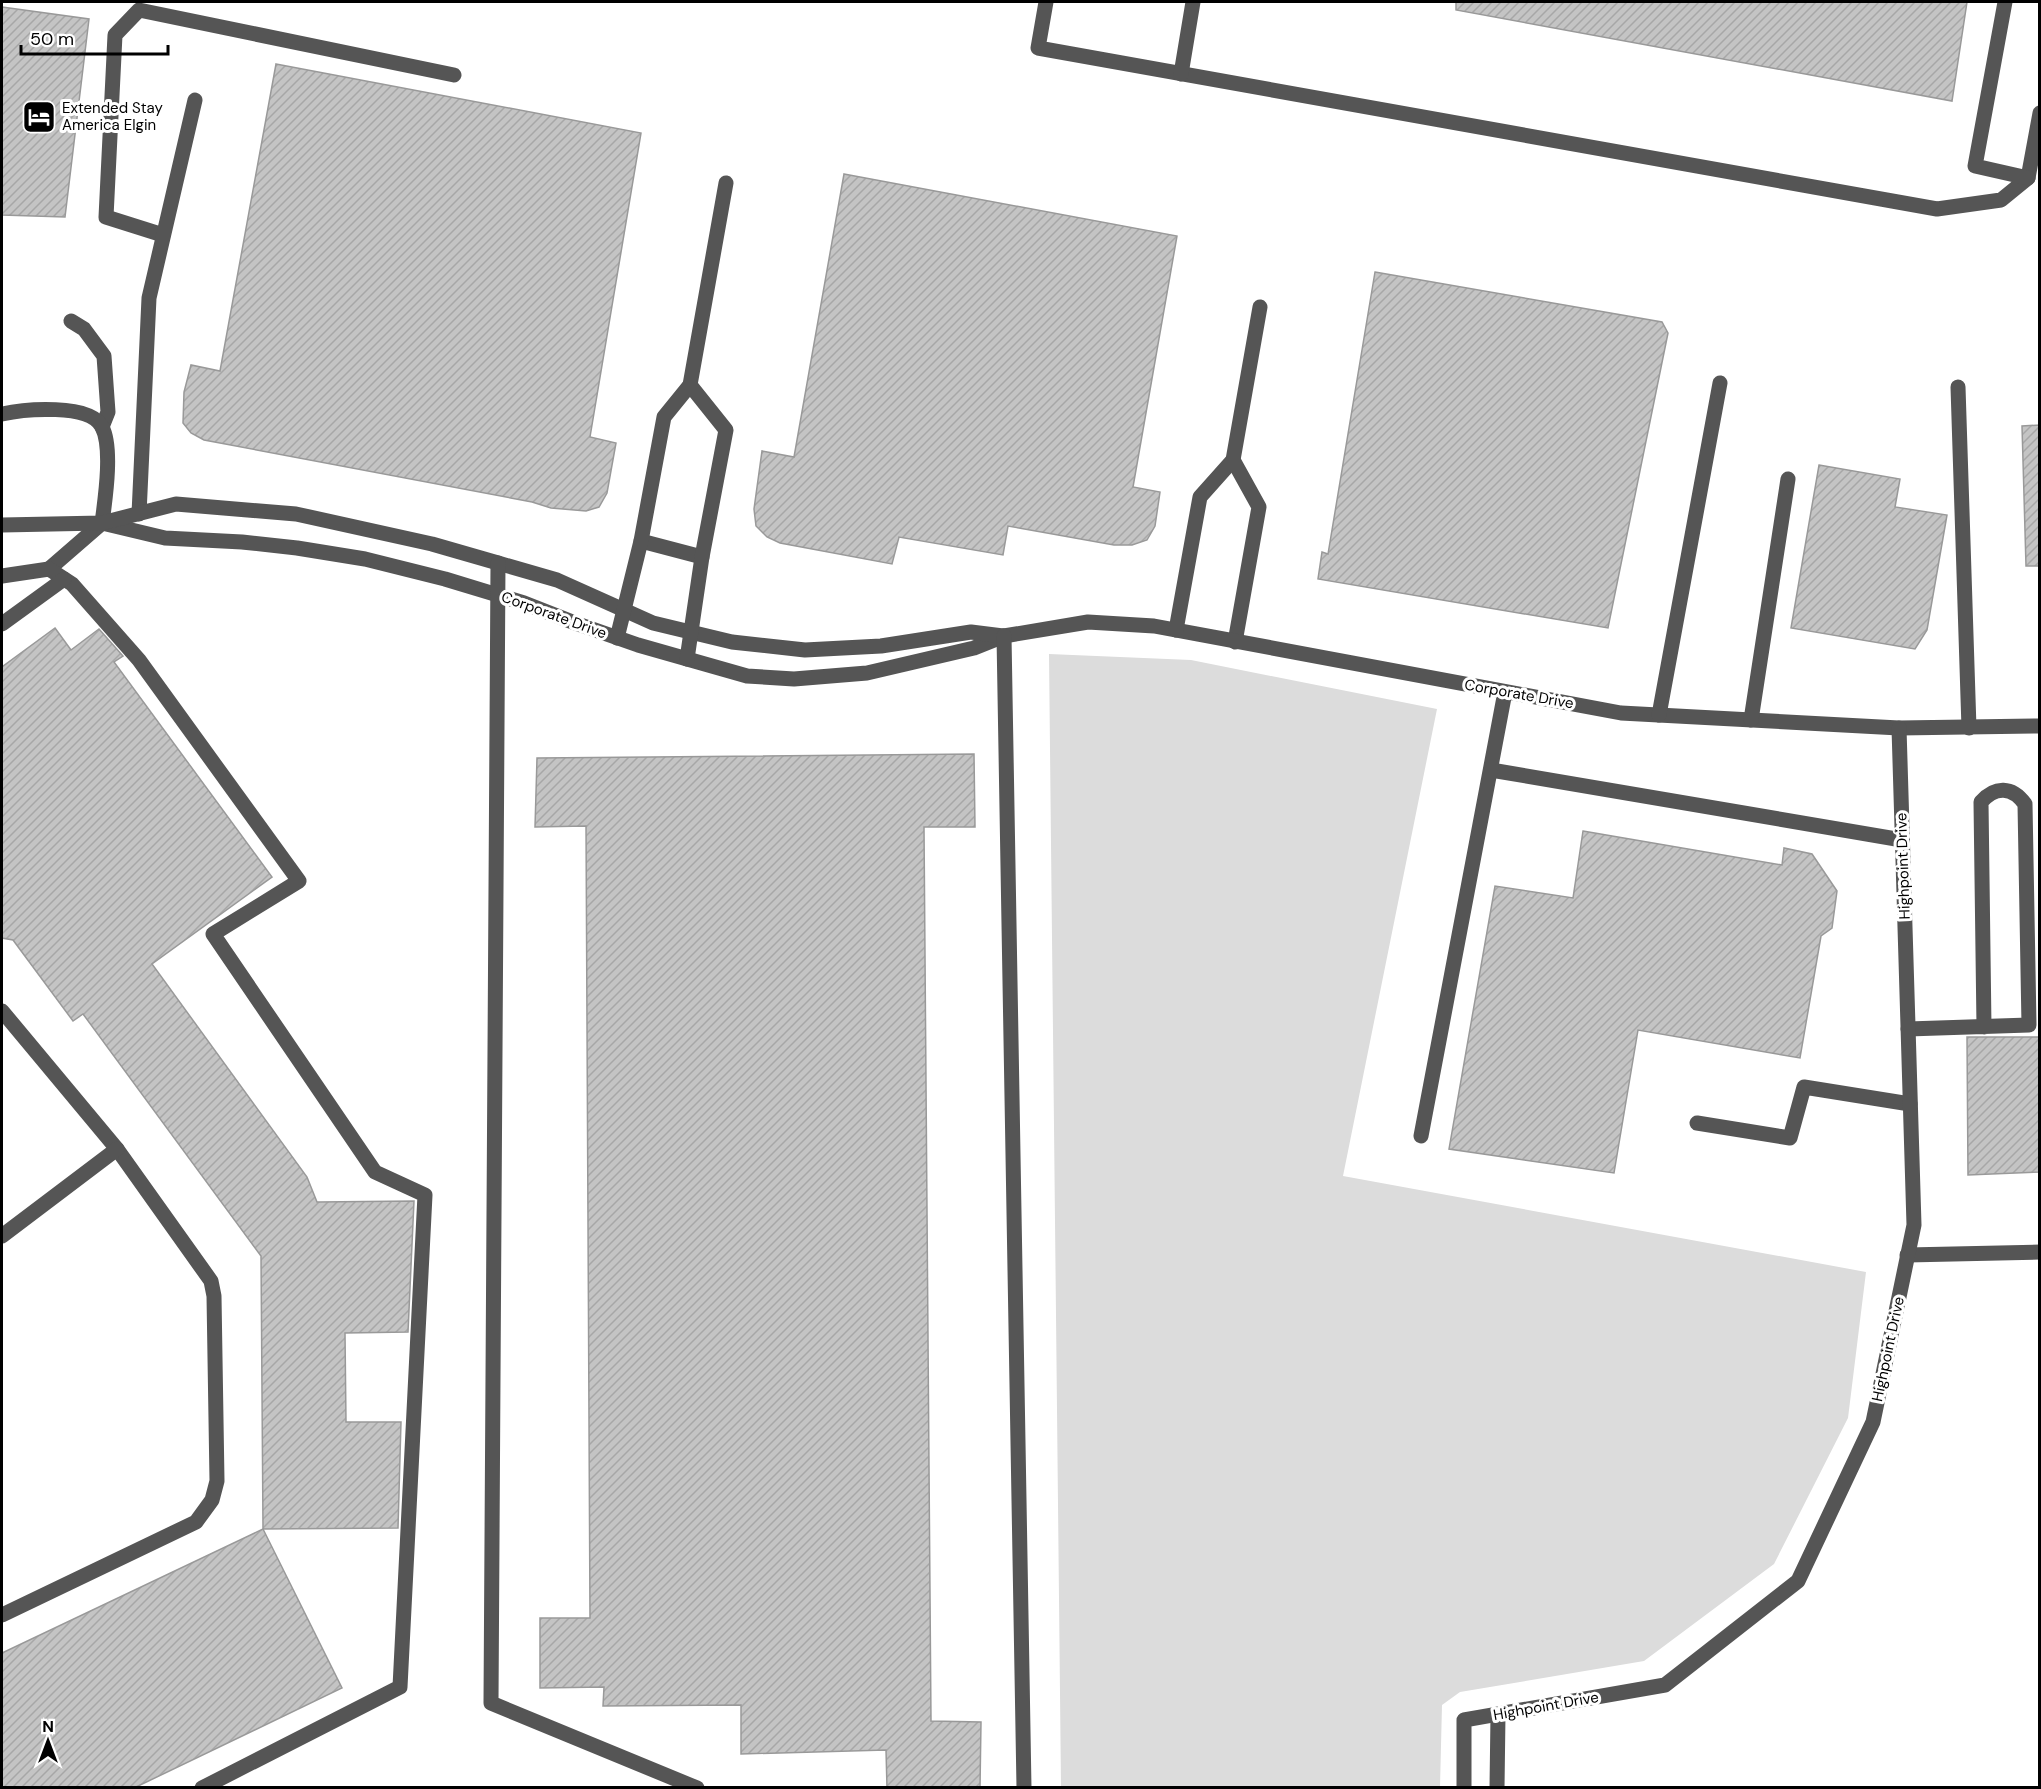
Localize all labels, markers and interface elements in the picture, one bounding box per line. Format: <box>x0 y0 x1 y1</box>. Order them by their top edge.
scale bar <box>21 18 168 56</box>
text: 50 m <box>30 27 74 51</box>
place label: Extended Stay America Elgin <box>62 98 164 135</box>
hotel icon: Extended Stay America Elgin <box>21 99 57 135</box>
street label: Corporate Drive <box>499 587 609 643</box>
street label: Corporate Drive <box>1463 675 1575 713</box>
street label: Highpoint Drive <box>1891 812 1915 920</box>
street label: Highpoint Drive <box>1867 1295 1909 1403</box>
street label: Highpoint Drive <box>1492 1687 1600 1725</box>
north arrow <box>18 1711 78 1771</box>
text: N <box>42 1716 54 1737</box>

